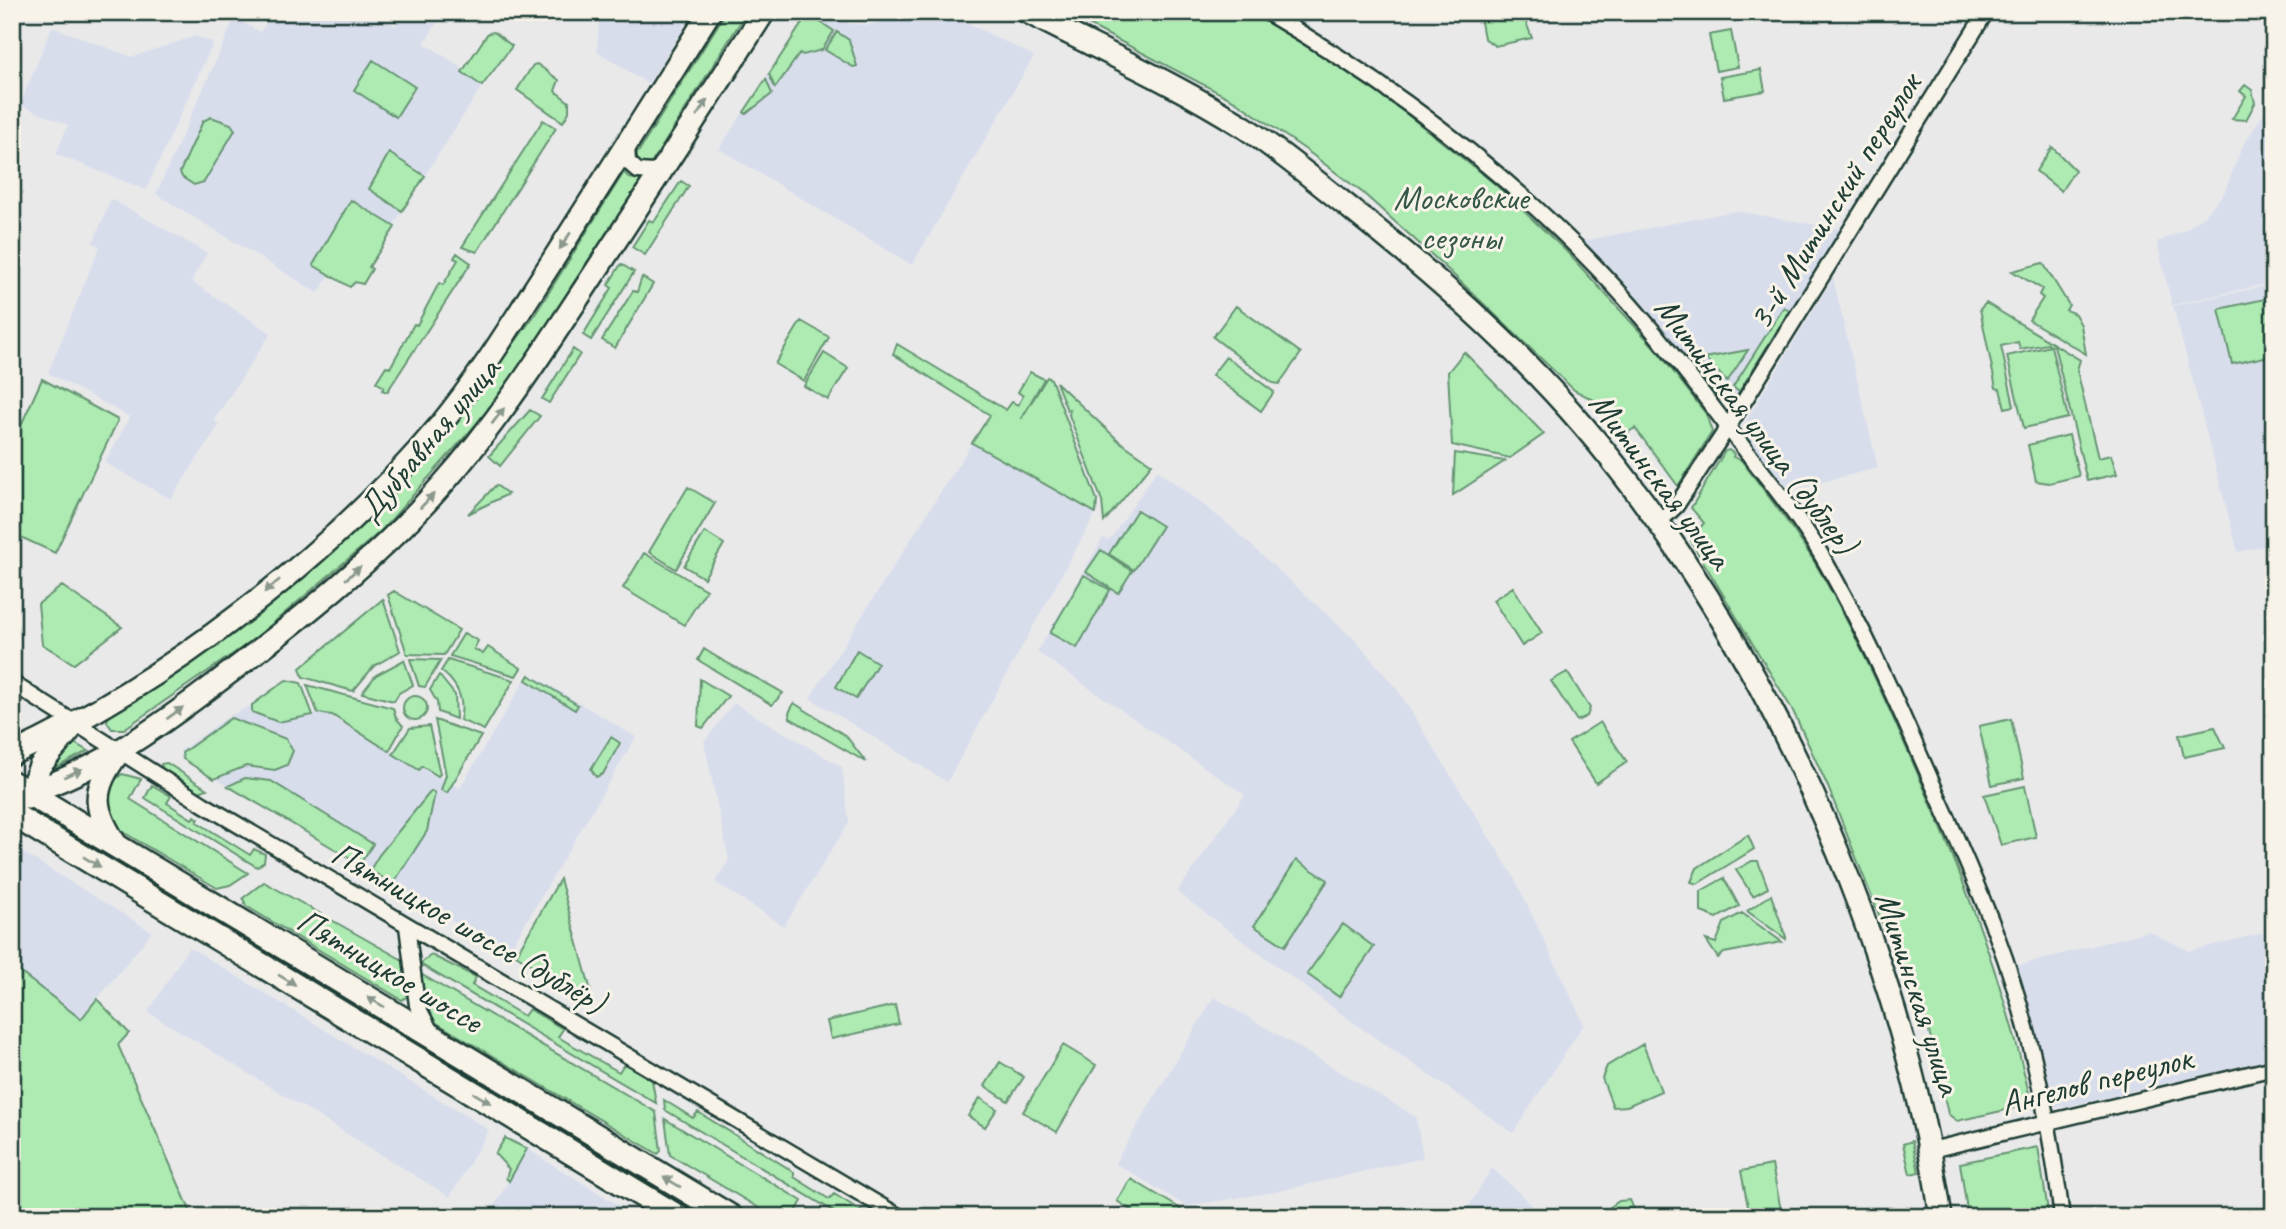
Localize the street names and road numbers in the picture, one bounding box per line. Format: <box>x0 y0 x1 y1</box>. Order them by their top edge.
street label: 3-й Митинский переулок <box>1737 62 1933 338</box>
street label: Митинская улица (дублер) <box>1645 287 1869 563</box>
street label: Дубравная улица <box>347 346 512 530</box>
street label: Митинская улица <box>1580 382 1742 578</box>
street label: Пятницкое шоссе (дублёр) <box>324 831 614 1023</box>
street label: Митинская улица <box>1865 886 1973 1103</box>
street label: Пятницкое шоссе <box>289 898 491 1042</box>
street label: Ангелов переулок <box>1996 1034 2200 1126</box>

